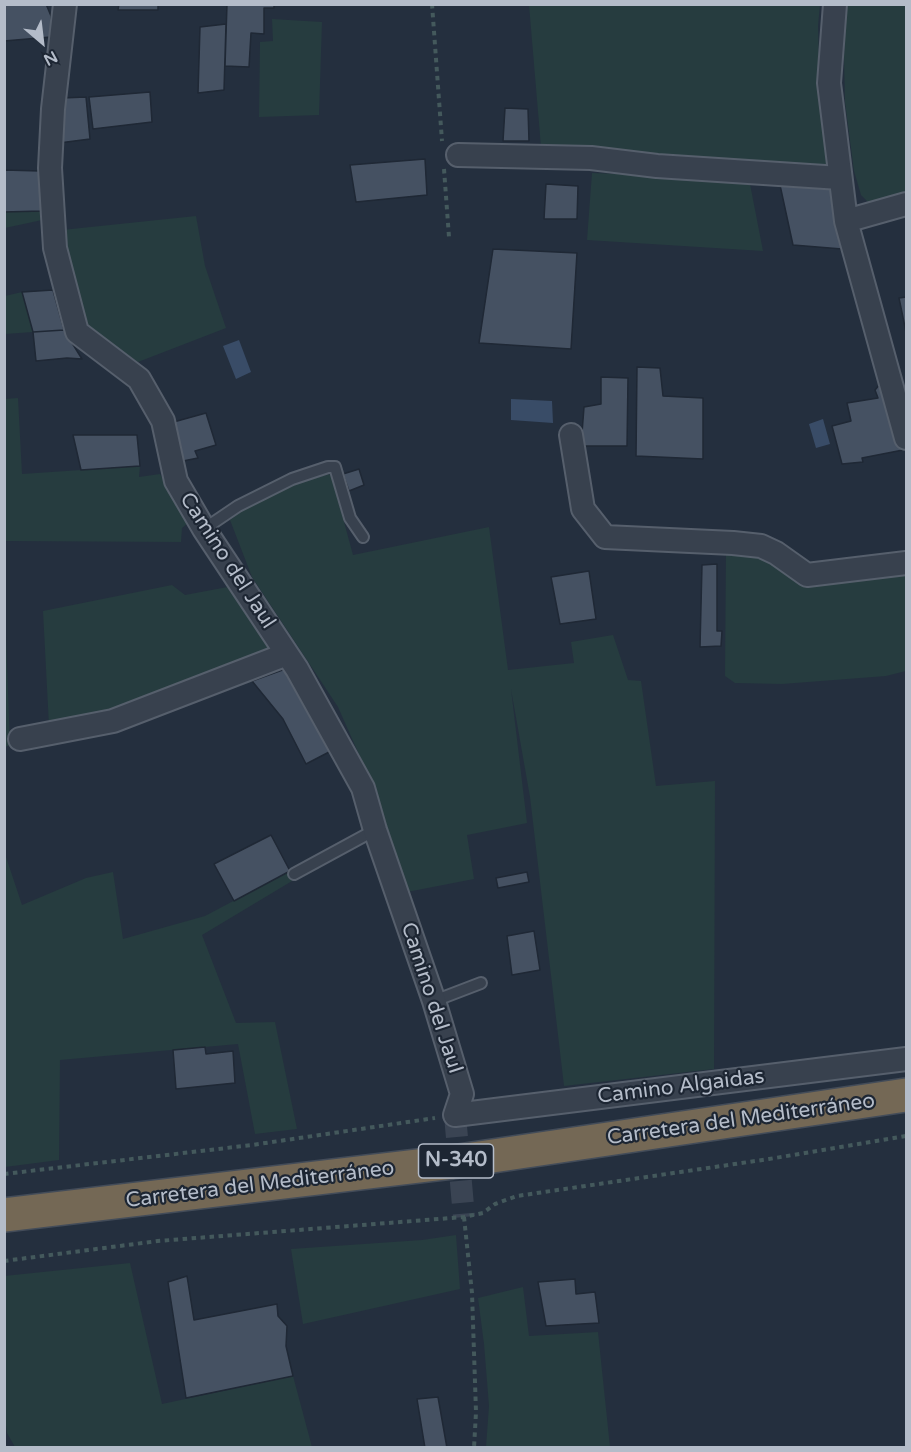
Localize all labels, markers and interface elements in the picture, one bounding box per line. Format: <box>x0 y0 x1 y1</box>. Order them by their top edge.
north arrow <box>12 12 72 72</box>
text: N <box>40 46 61 70</box>
street label: Camino del Jaul <box>174 488 280 634</box>
street label: Camino del Jaul <box>395 919 467 1077</box>
street label: Camino Algaidas <box>596 1064 766 1110</box>
street label: Carretera del Mediterráneo <box>605 1089 877 1151</box>
road number: N-340 <box>418 1144 494 1178</box>
street label: Carretera del Mediterráneo <box>124 1156 396 1214</box>

